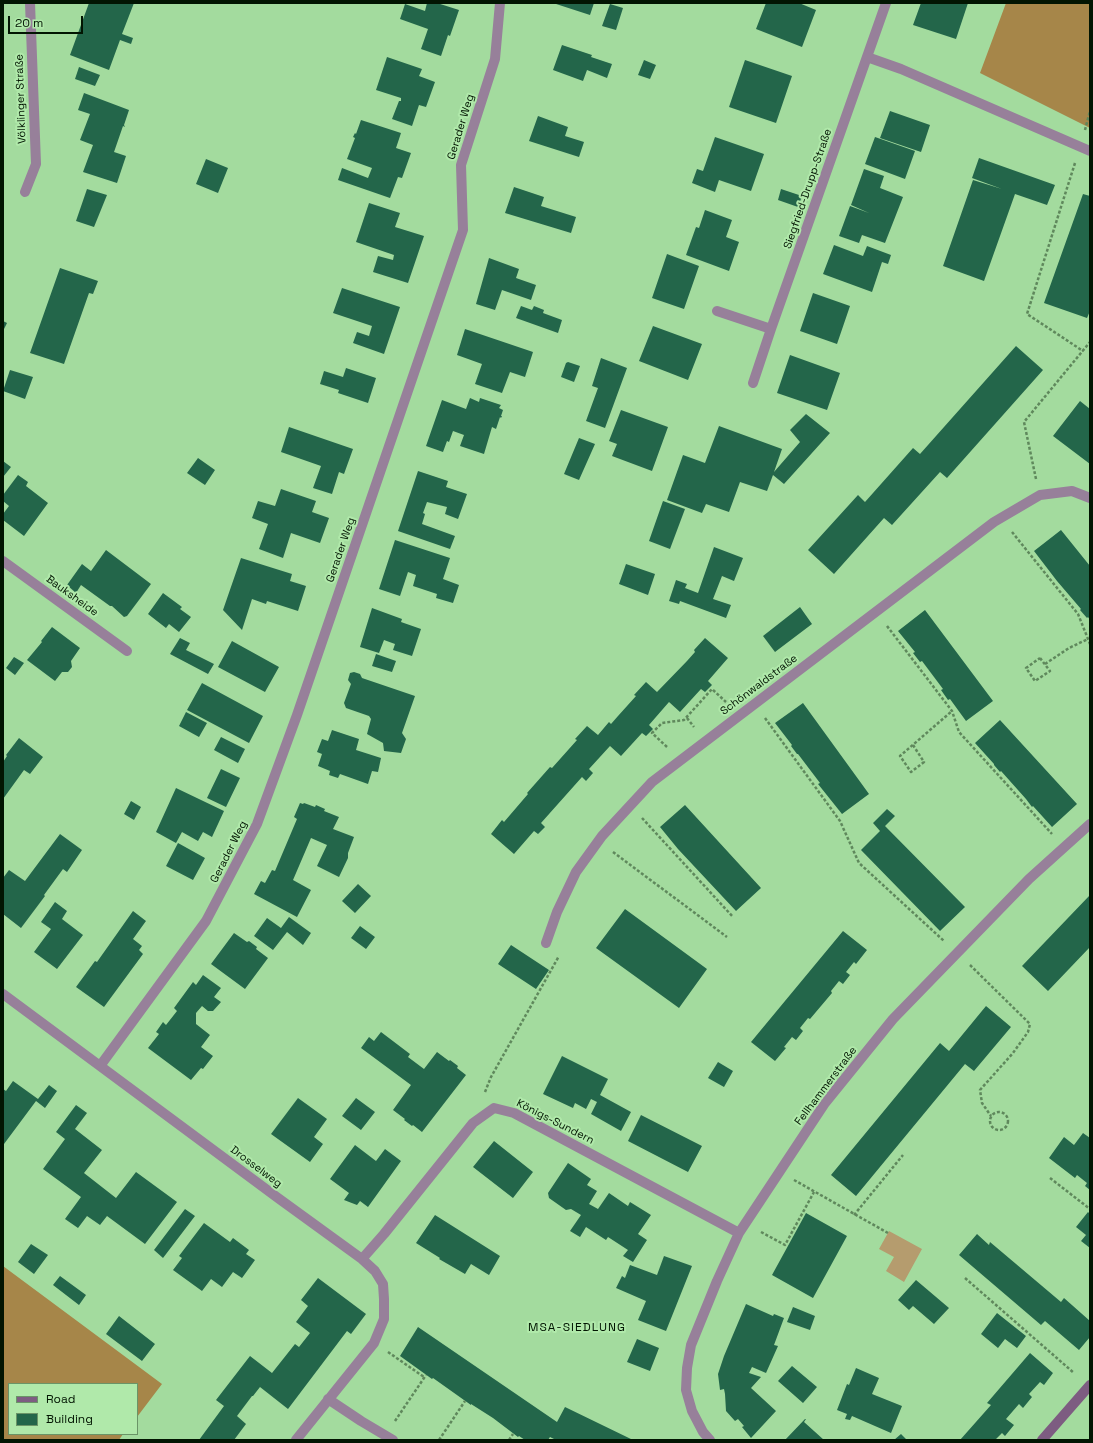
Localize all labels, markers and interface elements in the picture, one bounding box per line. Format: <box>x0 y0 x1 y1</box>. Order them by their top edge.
scale bar <box>10 8 85 34</box>
text: 20 m <box>15 15 43 31</box>
street label: Völklinger Straße <box>13 54 29 144</box>
street label: Gerader Weg <box>445 93 477 161</box>
street label: Siegfried-Drupp-Straße <box>781 127 835 251</box>
street label: Gerader Weg <box>324 516 358 584</box>
street label: Bauksheide <box>43 573 101 619</box>
street label: Schönwaldstraße <box>718 652 800 718</box>
street label: Gerader Weg <box>208 819 250 885</box>
street label: Fellhammerstraße <box>792 1044 860 1128</box>
street label: Königs-Sundern <box>514 1097 596 1147</box>
street label: Drosselweg <box>228 1143 284 1191</box>
district label: MSA-SIEDLUNG <box>528 1321 626 1335</box>
legend <box>8 1383 138 1435</box>
text: Road <box>46 1391 75 1407</box>
text: Building <box>46 1411 93 1427</box>

